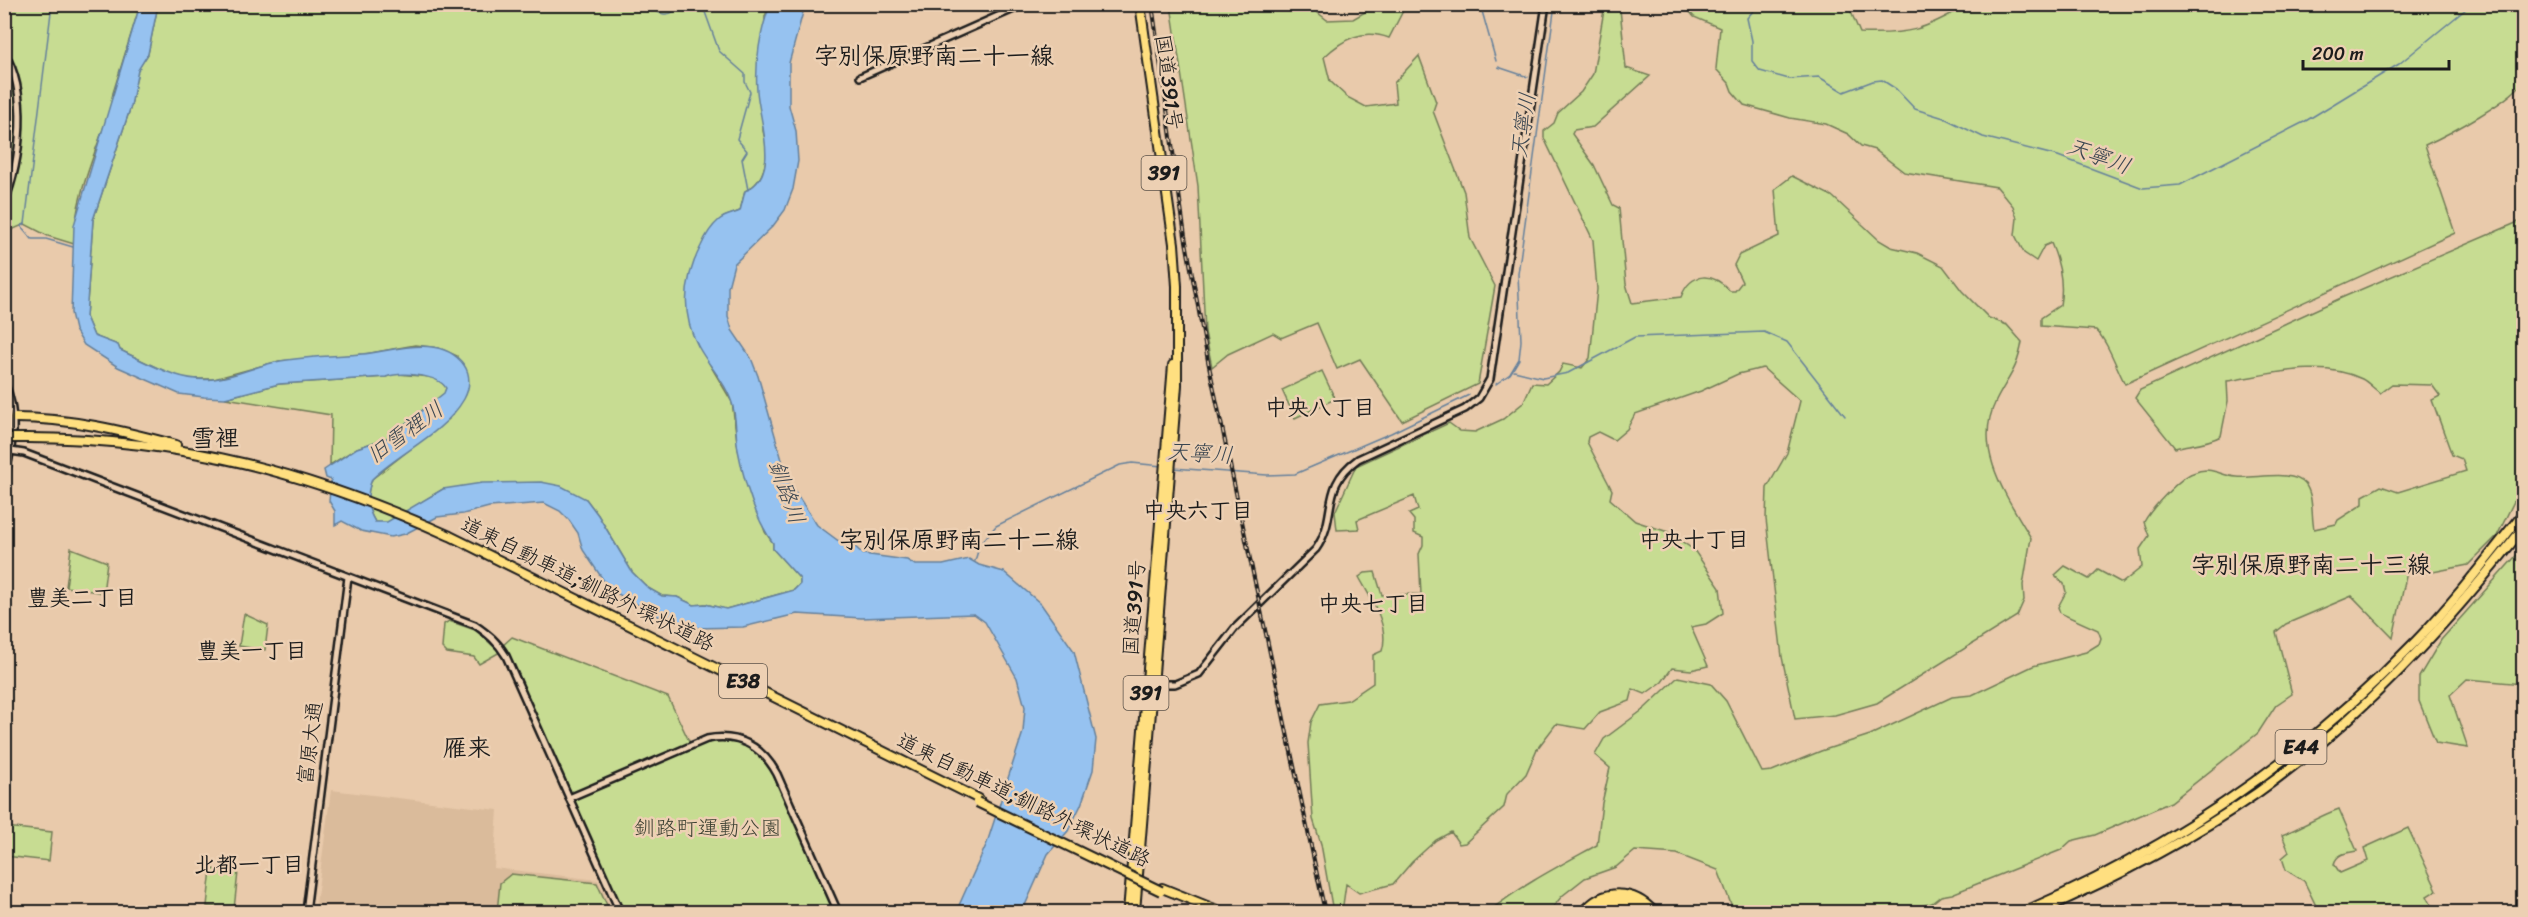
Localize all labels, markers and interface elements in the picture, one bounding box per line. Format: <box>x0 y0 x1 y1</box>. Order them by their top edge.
street label: 国道391号 <box>1143 32 1195 132</box>
scale bar <box>2303 33 2448 71</box>
district label: 字別保原野南二十一線 <box>814 35 1054 77</box>
text: 200 m <box>2312 38 2364 70</box>
water label: 天寧川 <box>1499 90 1547 160</box>
water label: 天寧川 <box>2061 126 2137 186</box>
road number: 391 <box>1142 156 1186 190</box>
district label: 中央八丁目 <box>1265 388 1375 427</box>
water label: 旧雪裡川 <box>358 390 452 474</box>
district label: 雪裡 <box>191 417 239 459</box>
water label: 天寧川 <box>1166 431 1234 475</box>
water label: 釧路川 <box>757 454 817 530</box>
district label: 中央六丁目 <box>1143 491 1253 530</box>
street label: 道東自動車道;釧路外環状道路 <box>454 506 722 662</box>
district label: 字別保原野南二十二線 <box>839 519 1079 561</box>
district label: 中央十丁目 <box>1639 520 1749 559</box>
district label: 字別保原野南二十三線 <box>2191 544 2431 586</box>
street label: 国道391号 <box>1112 559 1156 657</box>
district label: 豊美二丁目 <box>27 578 137 617</box>
district label: 中央七丁目 <box>1318 584 1428 623</box>
district label: 豊美一丁目 <box>197 631 307 670</box>
road number: E38 <box>719 664 767 698</box>
road number: 391 <box>1124 676 1168 710</box>
street label: 富原大通 <box>286 699 334 787</box>
street label: 道東自動車道;釧路外環状道路 <box>890 722 1158 878</box>
district label: 雁来 <box>443 727 491 769</box>
road number: E44 <box>2276 730 2326 764</box>
park label: 釧路町運動公園 <box>635 809 782 847</box>
district label: 北都一丁目 <box>194 845 304 884</box>

